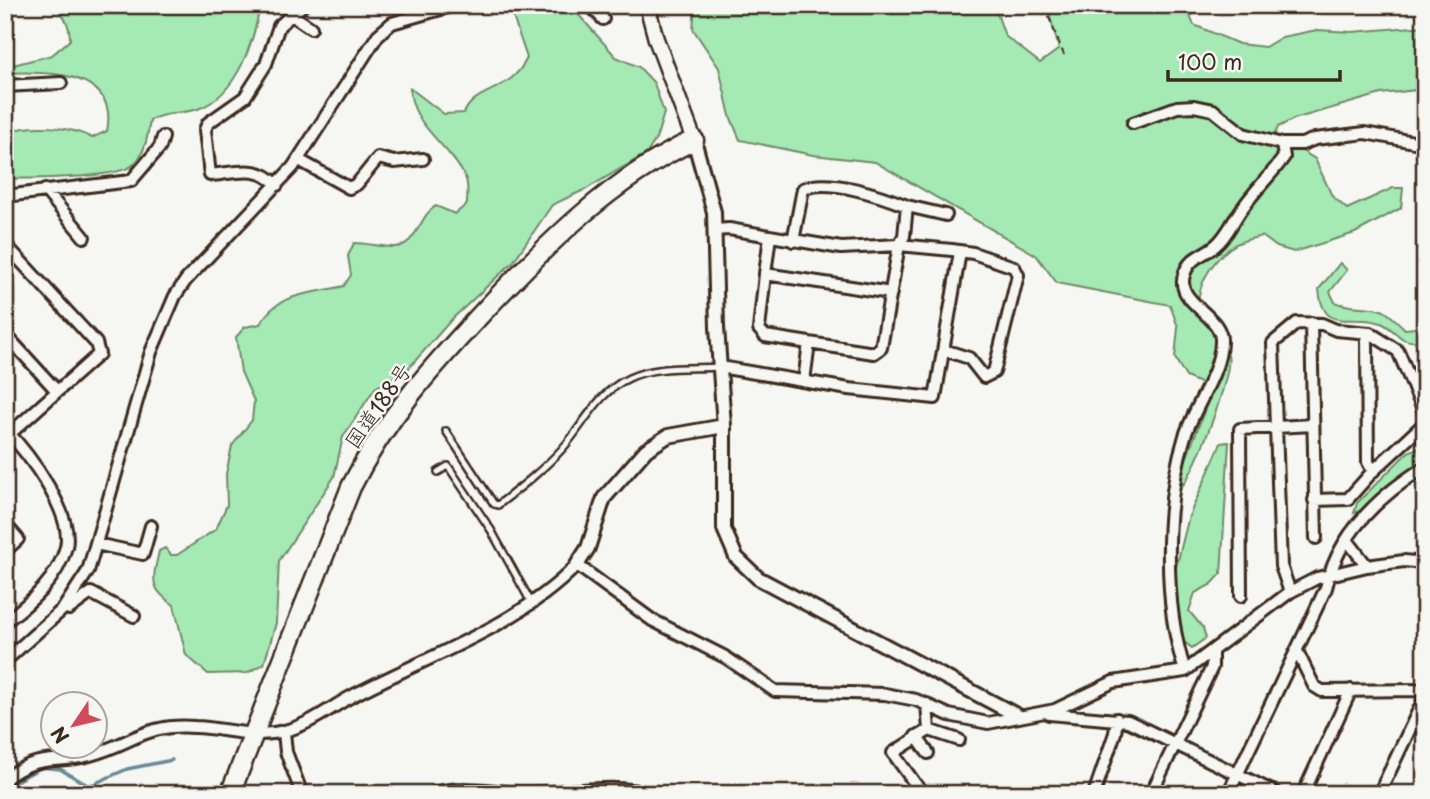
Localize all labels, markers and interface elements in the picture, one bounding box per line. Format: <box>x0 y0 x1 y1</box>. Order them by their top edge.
scale bar <box>1168 38 1339 82</box>
text: 100 m <box>1178 45 1242 77</box>
street label: 国道188号 <box>336 355 418 455</box>
north arrow <box>38 690 108 760</box>
text: N <box>43 721 75 750</box>

